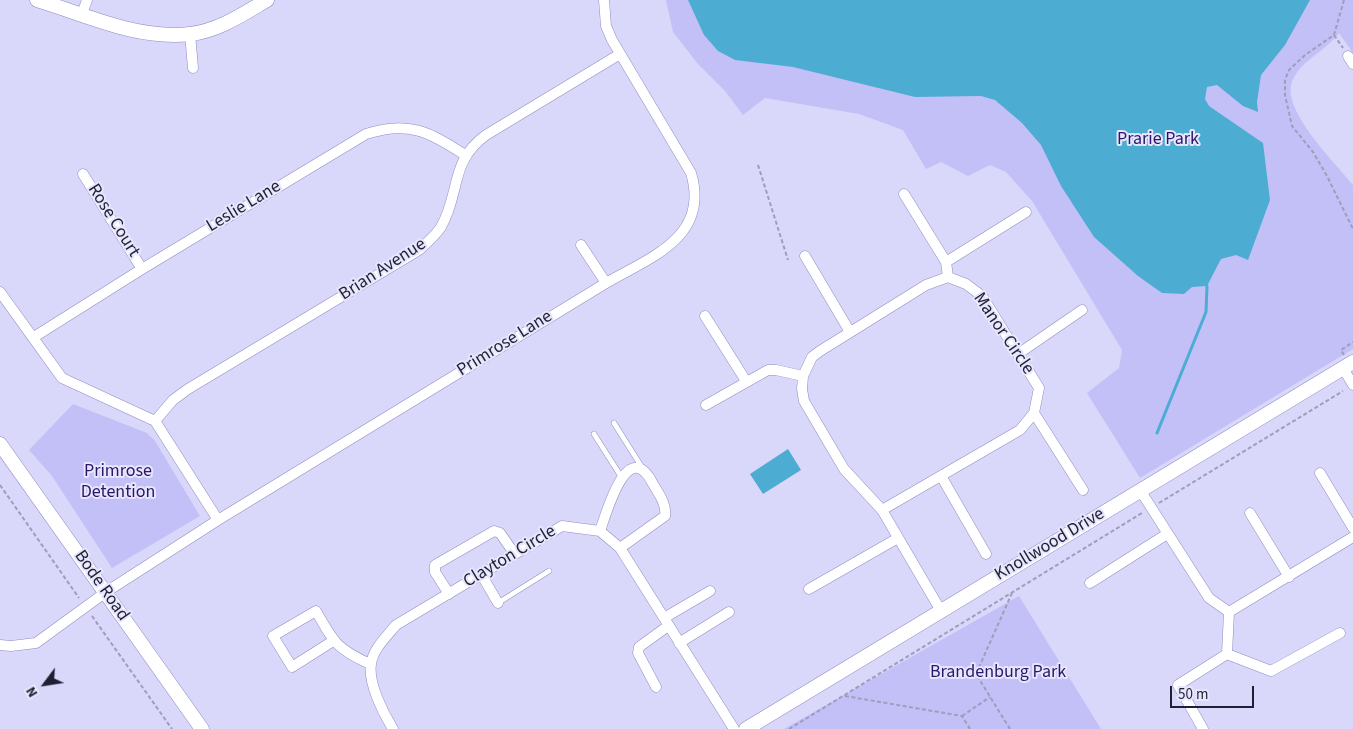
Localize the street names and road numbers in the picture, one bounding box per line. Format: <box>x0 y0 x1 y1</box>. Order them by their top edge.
street label: Leslie Lane <box>203 176 285 238</box>
street label: Rose Court <box>82 181 144 261</box>
street label: Brian Avenue <box>335 234 431 306</box>
street label: Manor Circle <box>968 289 1038 379</box>
street label: Primrose Lane <box>453 306 557 382</box>
street label: Knollwood Drive <box>991 504 1109 586</box>
street label: Clayton Circle <box>460 521 560 593</box>
street label: Bode Road <box>69 546 133 626</box>

